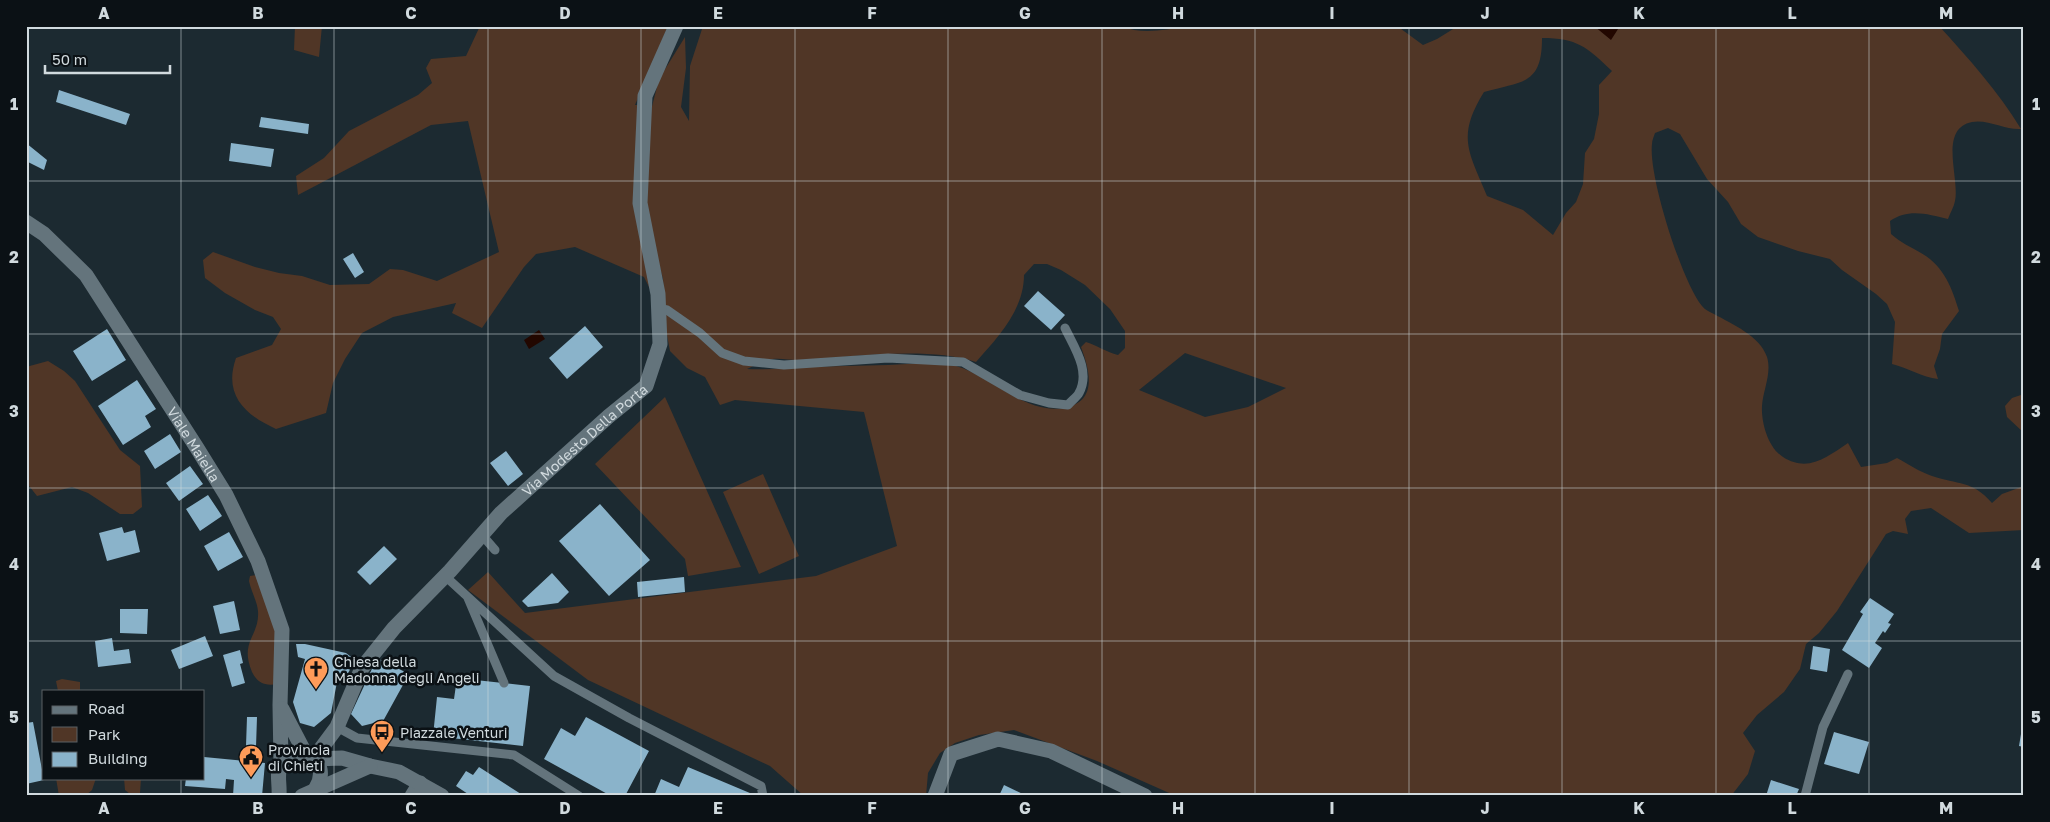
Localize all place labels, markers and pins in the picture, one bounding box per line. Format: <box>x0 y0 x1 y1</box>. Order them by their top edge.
place label: Chiesa della Madonna degli Angeli <box>334 653 480 686</box>
church icon: Chiesa della Madonna degli Angeli <box>303 656 329 690</box>
bus stop icon: Piazzale Venturi <box>369 719 395 753</box>
place label: Piazzale Venturi <box>400 724 508 741</box>
place label: Provincia di Chieti <box>268 741 330 774</box>
public building icon: Provincia di Chieti <box>238 744 264 778</box>

